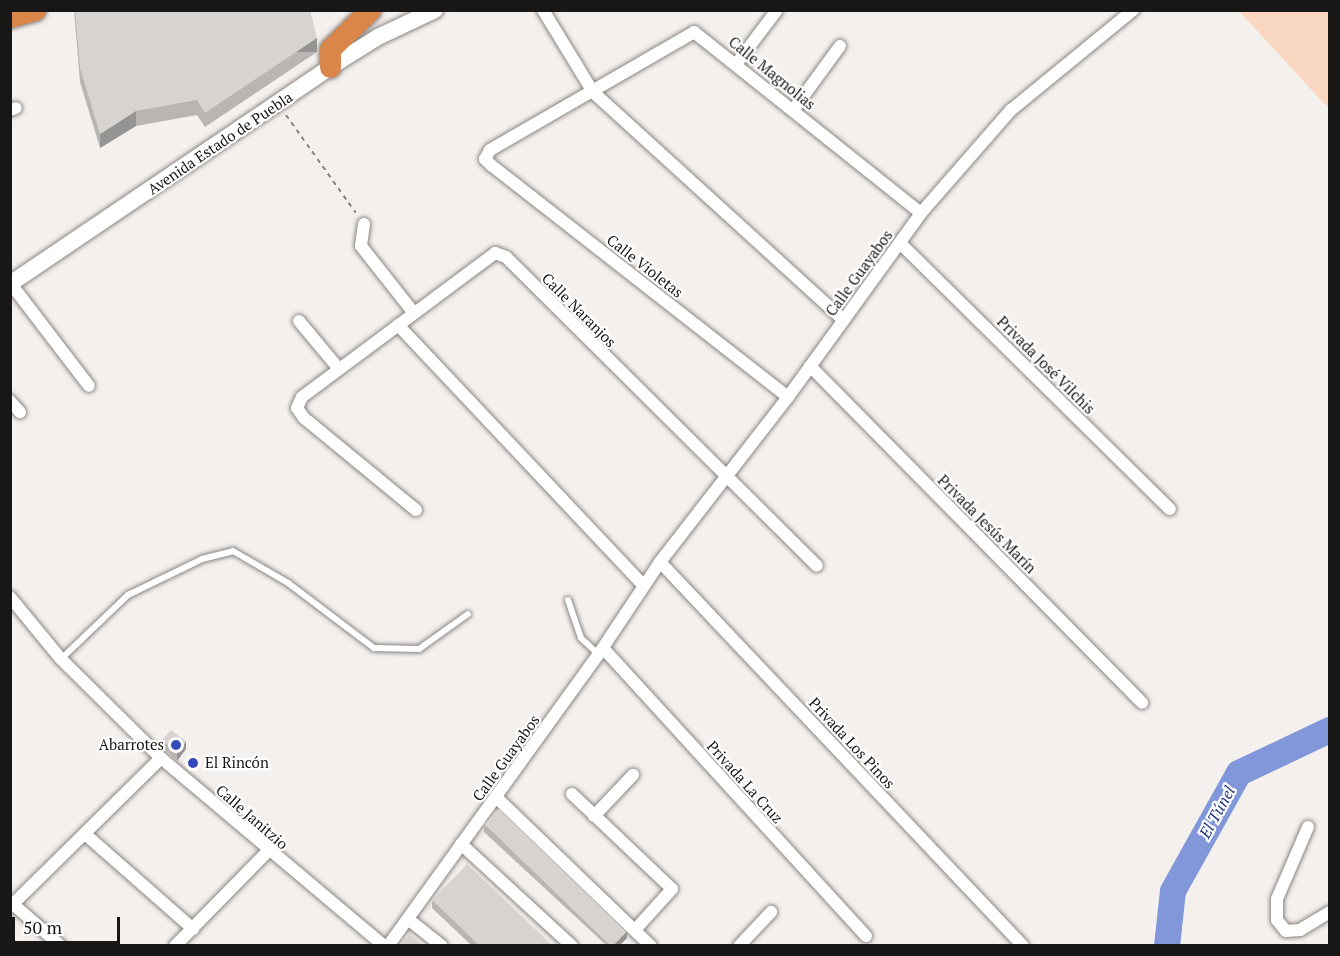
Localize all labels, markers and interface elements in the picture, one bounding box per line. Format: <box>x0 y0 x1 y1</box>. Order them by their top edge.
street label: Calle Magnolias <box>725 33 819 113</box>
street label: Avenida Estado de Puebla <box>144 88 296 198</box>
street label: Calle Guayabos <box>822 226 896 320</box>
street label: Calle Violetas <box>603 231 687 301</box>
street label: Calle Naranjos <box>538 269 620 351</box>
street label: Privada José Vilchis <box>993 312 1099 418</box>
street label: Privada Jesús Marín <box>934 471 1040 577</box>
street label: Privada Los Pinos <box>805 694 899 792</box>
street label: Calle Guayabos <box>469 711 543 805</box>
place label: Abarrotes <box>99 736 164 754</box>
street label: Privada La Cruz <box>703 737 787 827</box>
marker: Abarrotes <box>169 738 183 752</box>
place label: El Rincón <box>205 754 269 772</box>
marker: El Rincón <box>186 756 200 770</box>
street label: Calle Janitzio <box>212 781 292 853</box>
water label: El Túnel <box>1195 783 1239 841</box>
scale bar <box>15 905 123 943</box>
text: 50 m <box>23 915 62 939</box>

